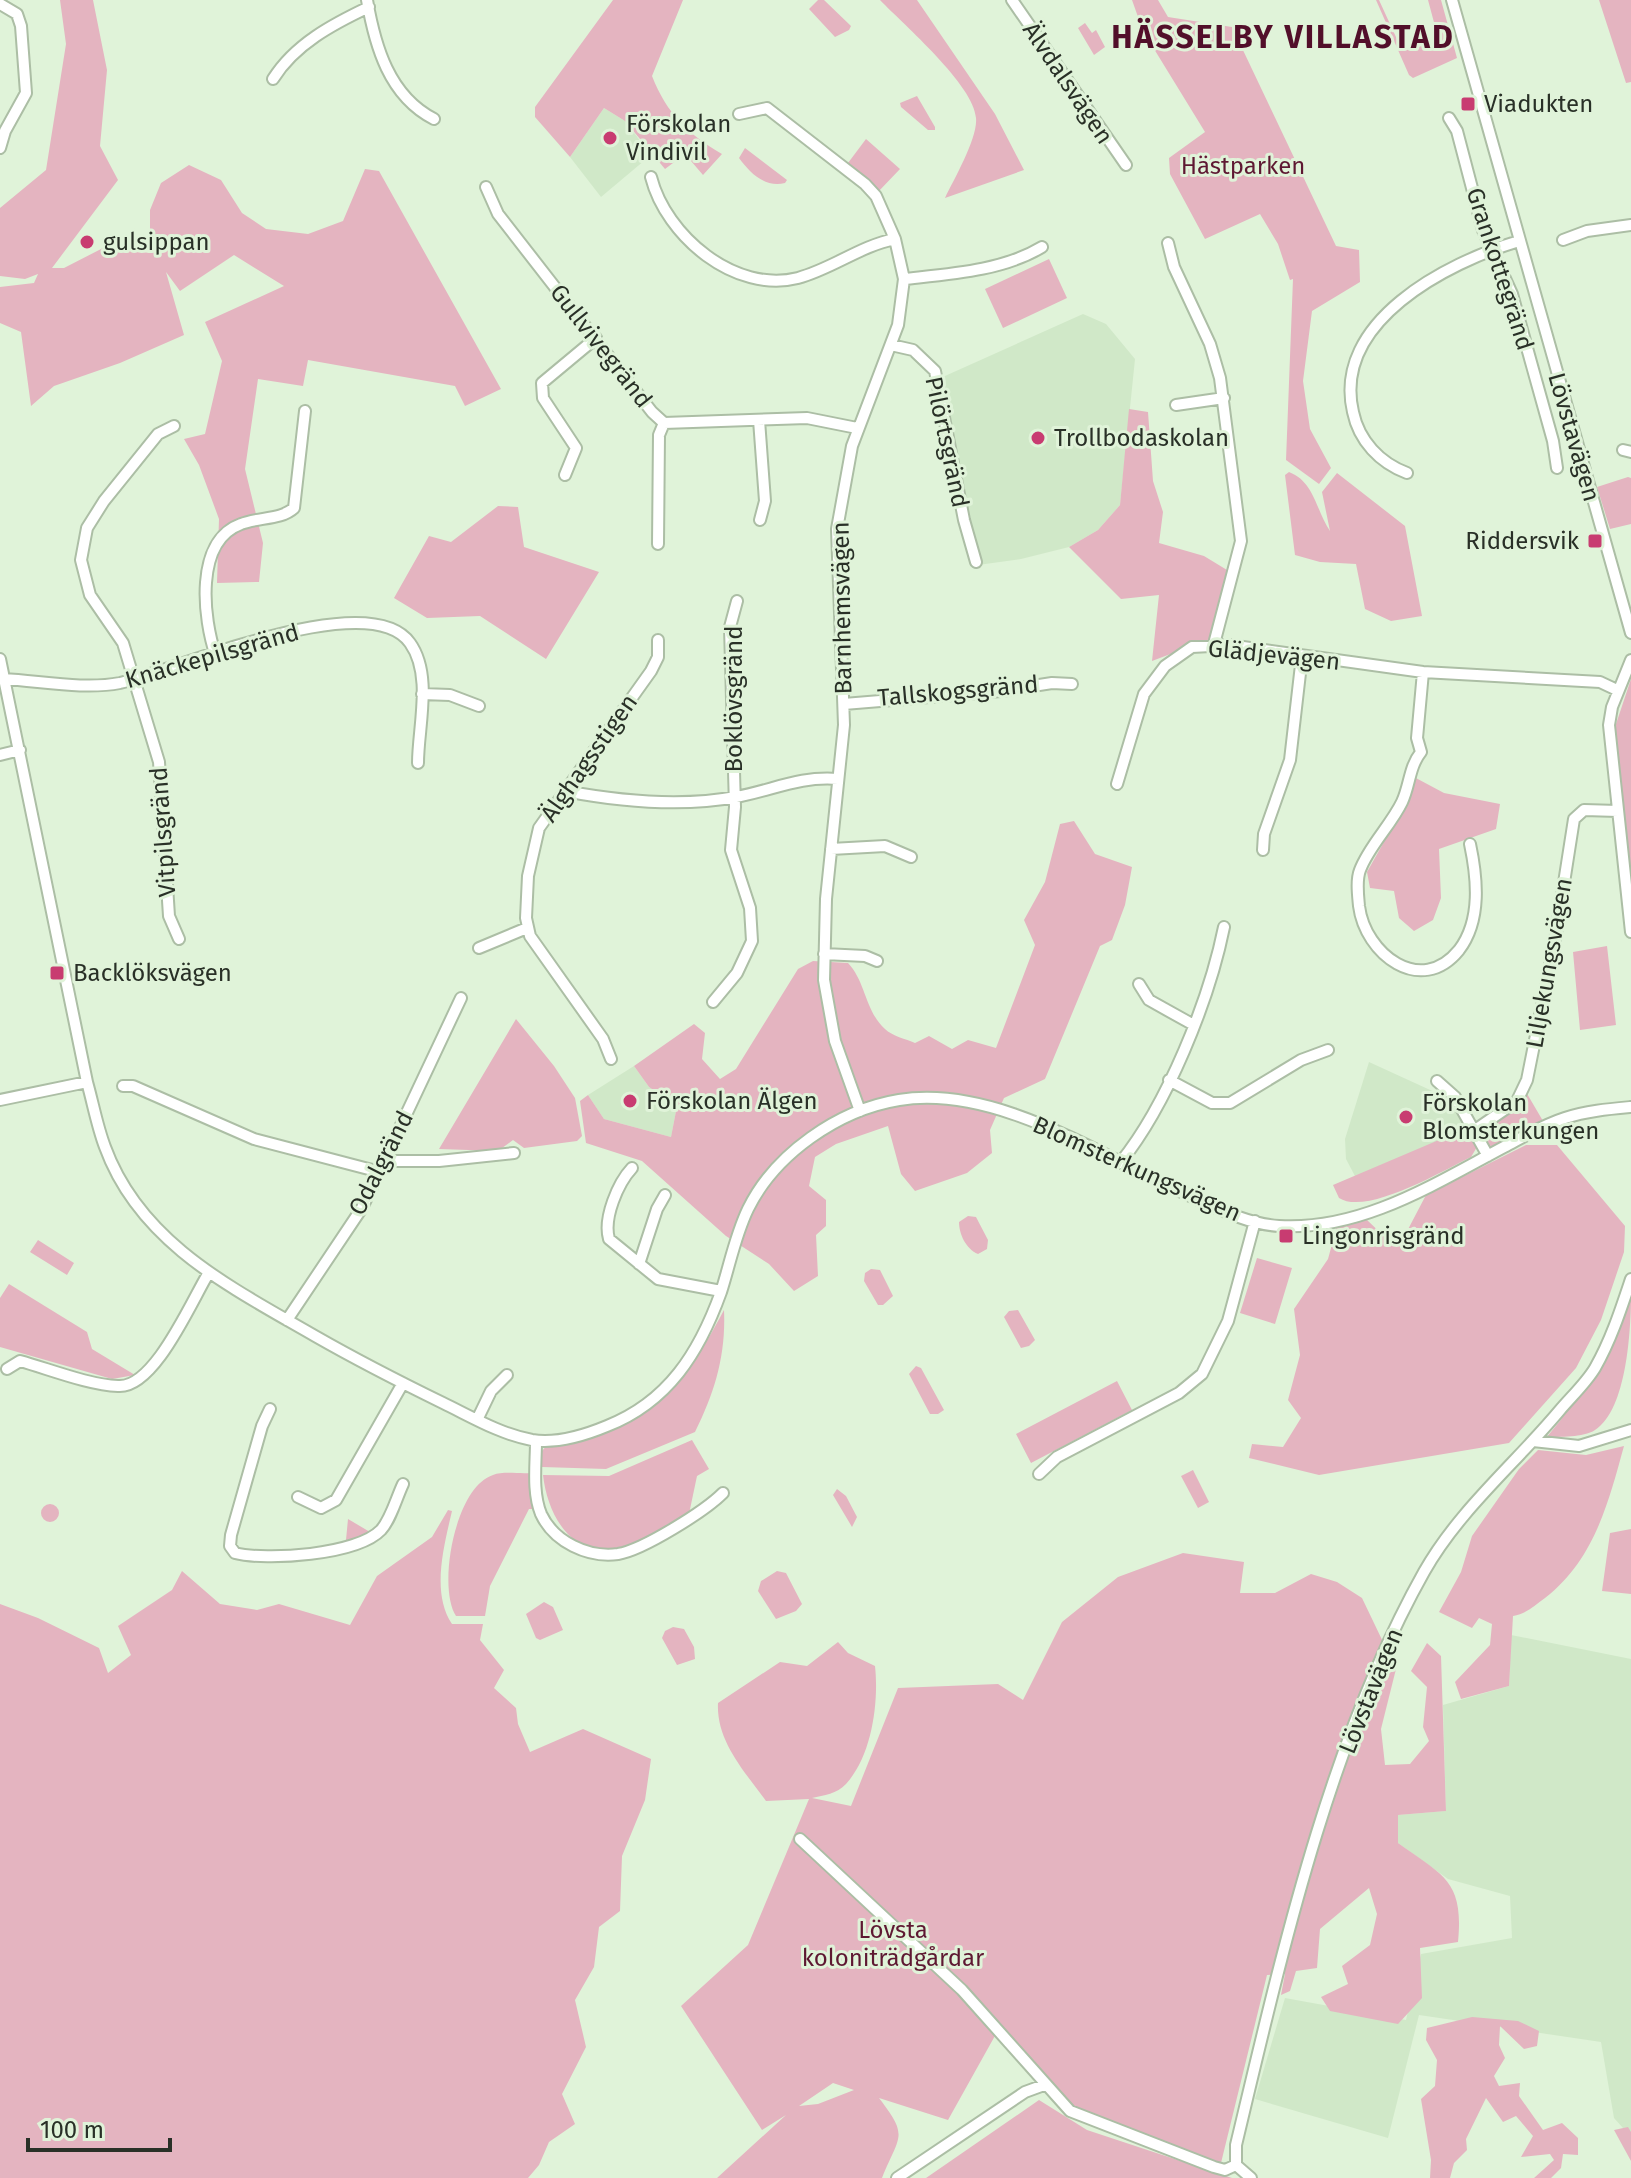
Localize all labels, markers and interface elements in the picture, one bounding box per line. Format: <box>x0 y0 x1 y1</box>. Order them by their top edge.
street label: Älvdalsvägen <box>1017 17 1119 149</box>
district label: HÄSSELBY VILLASTAD <box>1111 17 1455 56</box>
place label: Viadukten <box>1484 90 1593 118</box>
marker: Viadukten <box>1459 95 1477 113</box>
place label: Förskolan Vindivil <box>626 110 731 166</box>
marker: Förskolan Vindivil <box>601 129 619 147</box>
park label: Hästparken <box>1181 152 1305 180</box>
street label: Grankottegränd <box>1461 184 1539 354</box>
place label: gulsippan <box>103 228 210 256</box>
marker: gulsippan <box>78 233 96 251</box>
street label: Gullvivegränd <box>544 279 658 413</box>
street label: Lövstavägen <box>1542 369 1606 505</box>
street label: Pilörtsgränd <box>919 374 975 510</box>
place label: Trollbodaskolan <box>1054 424 1229 452</box>
marker: Trollbodaskolan <box>1029 429 1047 447</box>
street label: Barnhemsvägen <box>826 521 858 695</box>
place label: Riddersvik <box>1465 527 1580 555</box>
marker: Riddersvik <box>1586 532 1604 550</box>
street label: Knäckepilsgränd <box>122 618 302 694</box>
street label: Boklövsgränd <box>720 626 748 772</box>
street label: Glädjevägen <box>1207 634 1341 676</box>
street label: Tallskogsgränd <box>876 670 1040 712</box>
street label: Älghagsstigen <box>535 689 643 827</box>
street label: Vitpilsgränd <box>144 766 182 898</box>
street label: Liljekungsvägen <box>1520 876 1578 1050</box>
place label: Backlöksvägen <box>73 959 232 987</box>
marker: Backlöksvägen <box>48 964 66 982</box>
place label: Förskolan Älgen <box>646 1087 818 1115</box>
place label: Förskolan Blomsterkungen <box>1422 1089 1599 1145</box>
marker: Förskolan Älgen <box>621 1092 639 1110</box>
street label: Odalgränd <box>343 1106 419 1220</box>
marker: Förskolan Blomsterkungen <box>1397 1108 1415 1126</box>
street label: Blomsterkungsvägen <box>1029 1111 1245 1227</box>
place label: Lingonrisgränd <box>1302 1222 1465 1250</box>
marker: Lingonrisgränd <box>1277 1227 1295 1245</box>
street label: Lövstavägen <box>1333 1624 1409 1758</box>
park label: Lövsta koloniträdgårdar <box>802 1916 985 1972</box>
scale bar <box>28 2102 170 2152</box>
text: 100 m <box>40 2116 104 2144</box>

